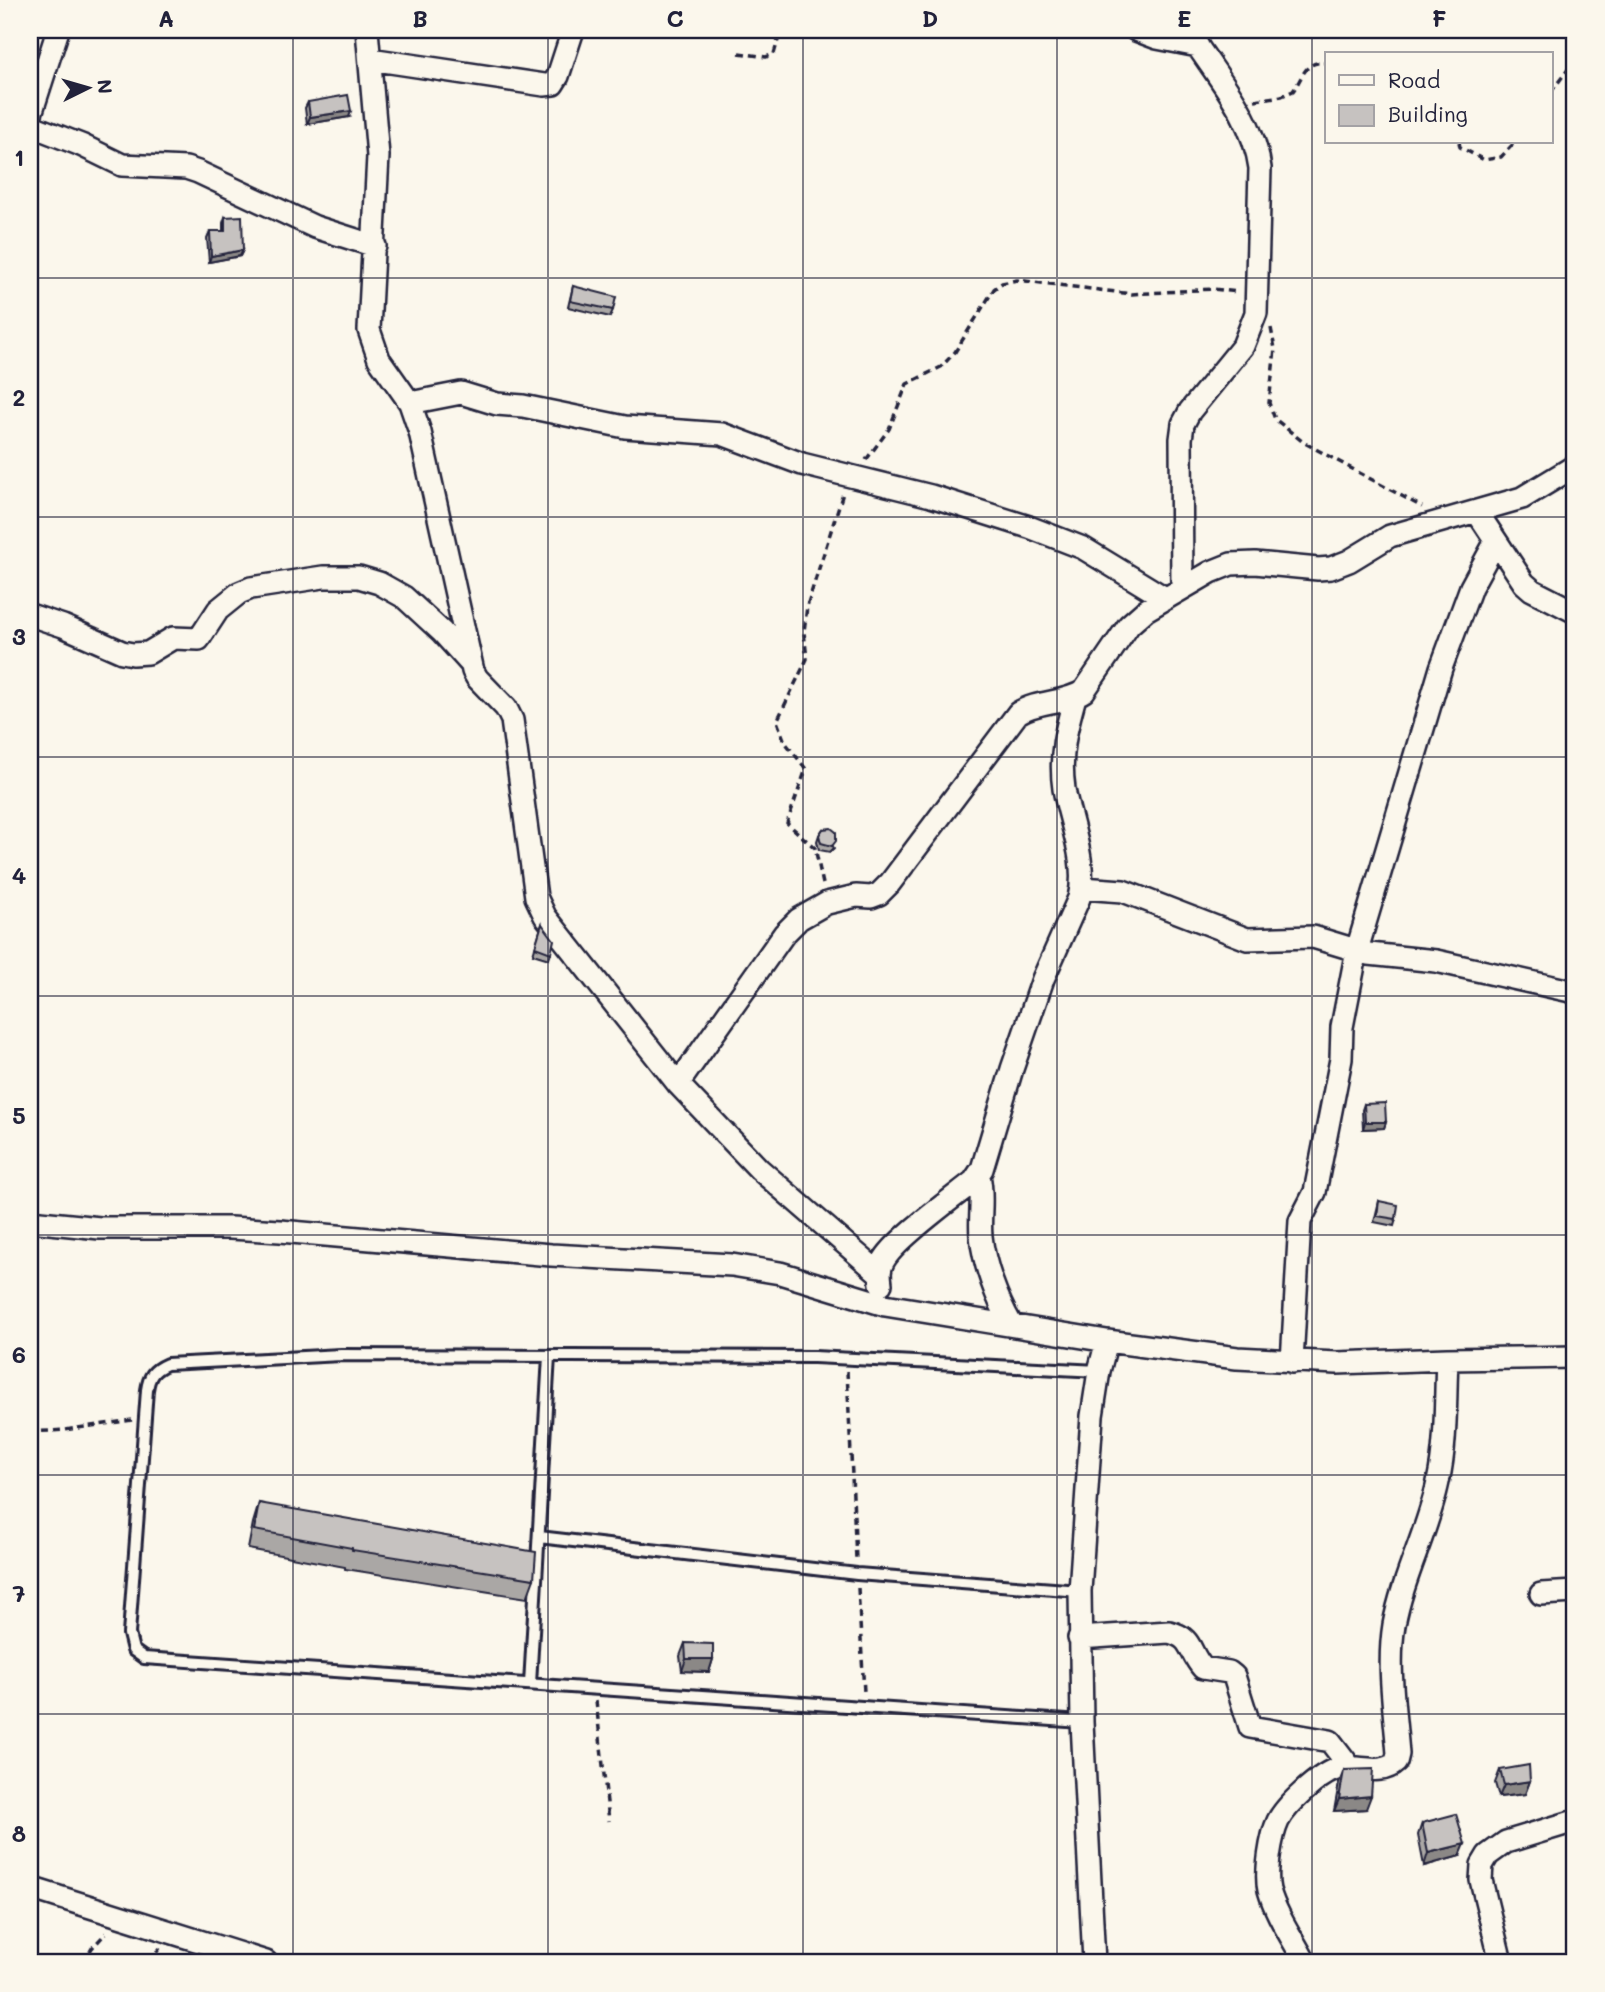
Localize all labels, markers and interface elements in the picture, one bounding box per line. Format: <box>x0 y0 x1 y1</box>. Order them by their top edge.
text: A <box>158 3 174 33</box>
text: B <box>412 3 428 33</box>
text: C <box>666 3 684 33</box>
text: D <box>922 3 938 33</box>
text: E <box>1177 3 1191 33</box>
text: F <box>1432 3 1446 33</box>
north arrow <box>52 52 122 122</box>
legend <box>1325 52 1552 144</box>
text: Road <box>1388 66 1440 93</box>
text: N <box>92 78 119 95</box>
text: Building <box>1388 100 1468 127</box>
text: 1 <box>14 142 24 172</box>
text: 2 <box>13 382 25 412</box>
text: 3 <box>12 621 26 651</box>
text: 4 <box>12 860 26 890</box>
text: 5 <box>12 1100 26 1130</box>
text: 6 <box>12 1339 26 1369</box>
text: 7 <box>13 1578 26 1608</box>
text: 8 <box>12 1818 26 1848</box>

